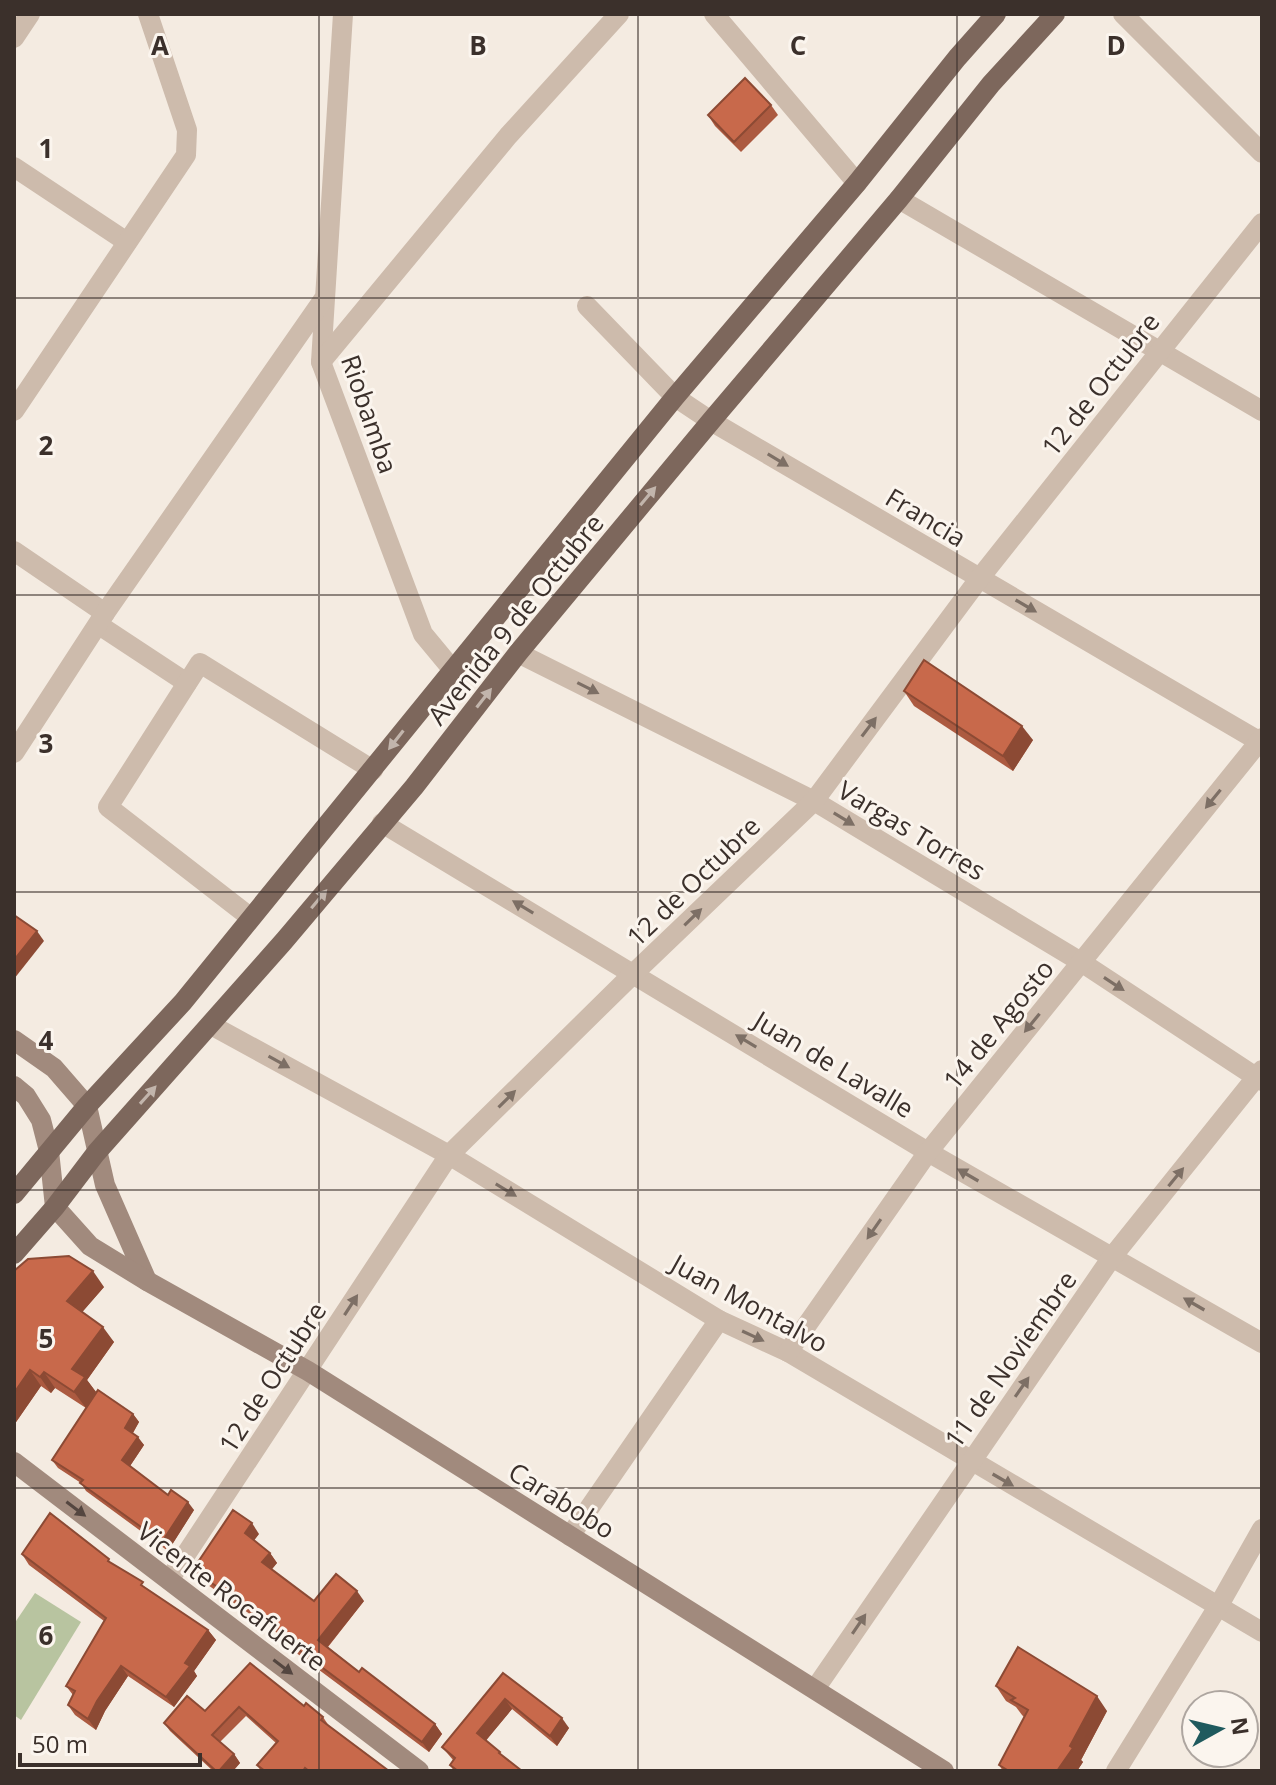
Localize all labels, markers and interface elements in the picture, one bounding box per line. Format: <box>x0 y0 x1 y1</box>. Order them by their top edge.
text: A <box>151 27 169 63</box>
text: B <box>469 27 487 63</box>
text: C <box>790 27 806 63</box>
text: D <box>1106 27 1126 63</box>
text: 1 <box>39 130 53 166</box>
street label: 12 de Octubre <box>1033 305 1167 463</box>
street label: Riobamba <box>333 350 407 478</box>
text: 2 <box>39 427 54 463</box>
one-way arrow <box>767 453 789 467</box>
street label: Francia <box>879 479 973 555</box>
one-way arrow <box>639 487 656 507</box>
street label: Avenida 9 de Octubre <box>419 506 611 732</box>
one-way arrow <box>1015 599 1037 613</box>
one-way arrow <box>576 681 599 695</box>
one-way arrow <box>475 688 491 708</box>
one-way arrow <box>861 717 876 738</box>
text: 3 <box>39 725 53 761</box>
one-way arrow <box>388 730 404 750</box>
street label: Vargas Torres <box>831 772 993 888</box>
one-way arrow <box>1205 788 1222 808</box>
street label: 12 de Octubre <box>618 808 768 954</box>
one-way arrow <box>833 812 855 826</box>
one-way arrow <box>310 889 327 909</box>
one-way arrow <box>512 900 534 914</box>
one-way arrow <box>683 909 702 927</box>
street label: 14 de Agosto <box>935 952 1061 1096</box>
one-way arrow <box>1103 976 1125 990</box>
street label: Juan de Lavalle <box>745 1001 921 1126</box>
one-way arrow <box>1025 1013 1041 1033</box>
text: 4 <box>39 1022 54 1058</box>
one-way arrow <box>735 1034 757 1048</box>
one-way arrow <box>268 1055 291 1069</box>
one-way arrow <box>138 1085 156 1104</box>
one-way arrow <box>497 1090 516 1109</box>
one-way arrow <box>957 1168 980 1182</box>
one-way arrow <box>1167 1168 1184 1188</box>
one-way arrow <box>495 1182 517 1196</box>
one-way arrow <box>866 1218 882 1240</box>
street label: Juan Montalvo <box>663 1244 835 1361</box>
street label: 11 de Noviembre <box>936 1263 1084 1455</box>
street label: 12 de Octubre <box>210 1295 334 1459</box>
one-way arrow <box>343 1295 358 1316</box>
one-way arrow <box>1183 1297 1205 1311</box>
text: 5 <box>39 1320 53 1356</box>
one-way arrow <box>742 1329 765 1343</box>
one-way arrow <box>1014 1376 1029 1397</box>
street label: Carabobo <box>502 1453 622 1547</box>
one-way arrow <box>992 1473 1014 1487</box>
one-way arrow <box>66 1501 86 1517</box>
street label: Vicente Rocafuerte <box>130 1513 334 1679</box>
one-way arrow <box>851 1614 866 1635</box>
text: 6 <box>39 1617 54 1653</box>
one-way arrow <box>273 1658 293 1674</box>
north arrow <box>1180 1689 1260 1769</box>
text: N <box>1225 1715 1257 1737</box>
scale bar <box>20 1717 200 1767</box>
text: 50 m <box>32 1727 88 1760</box>

